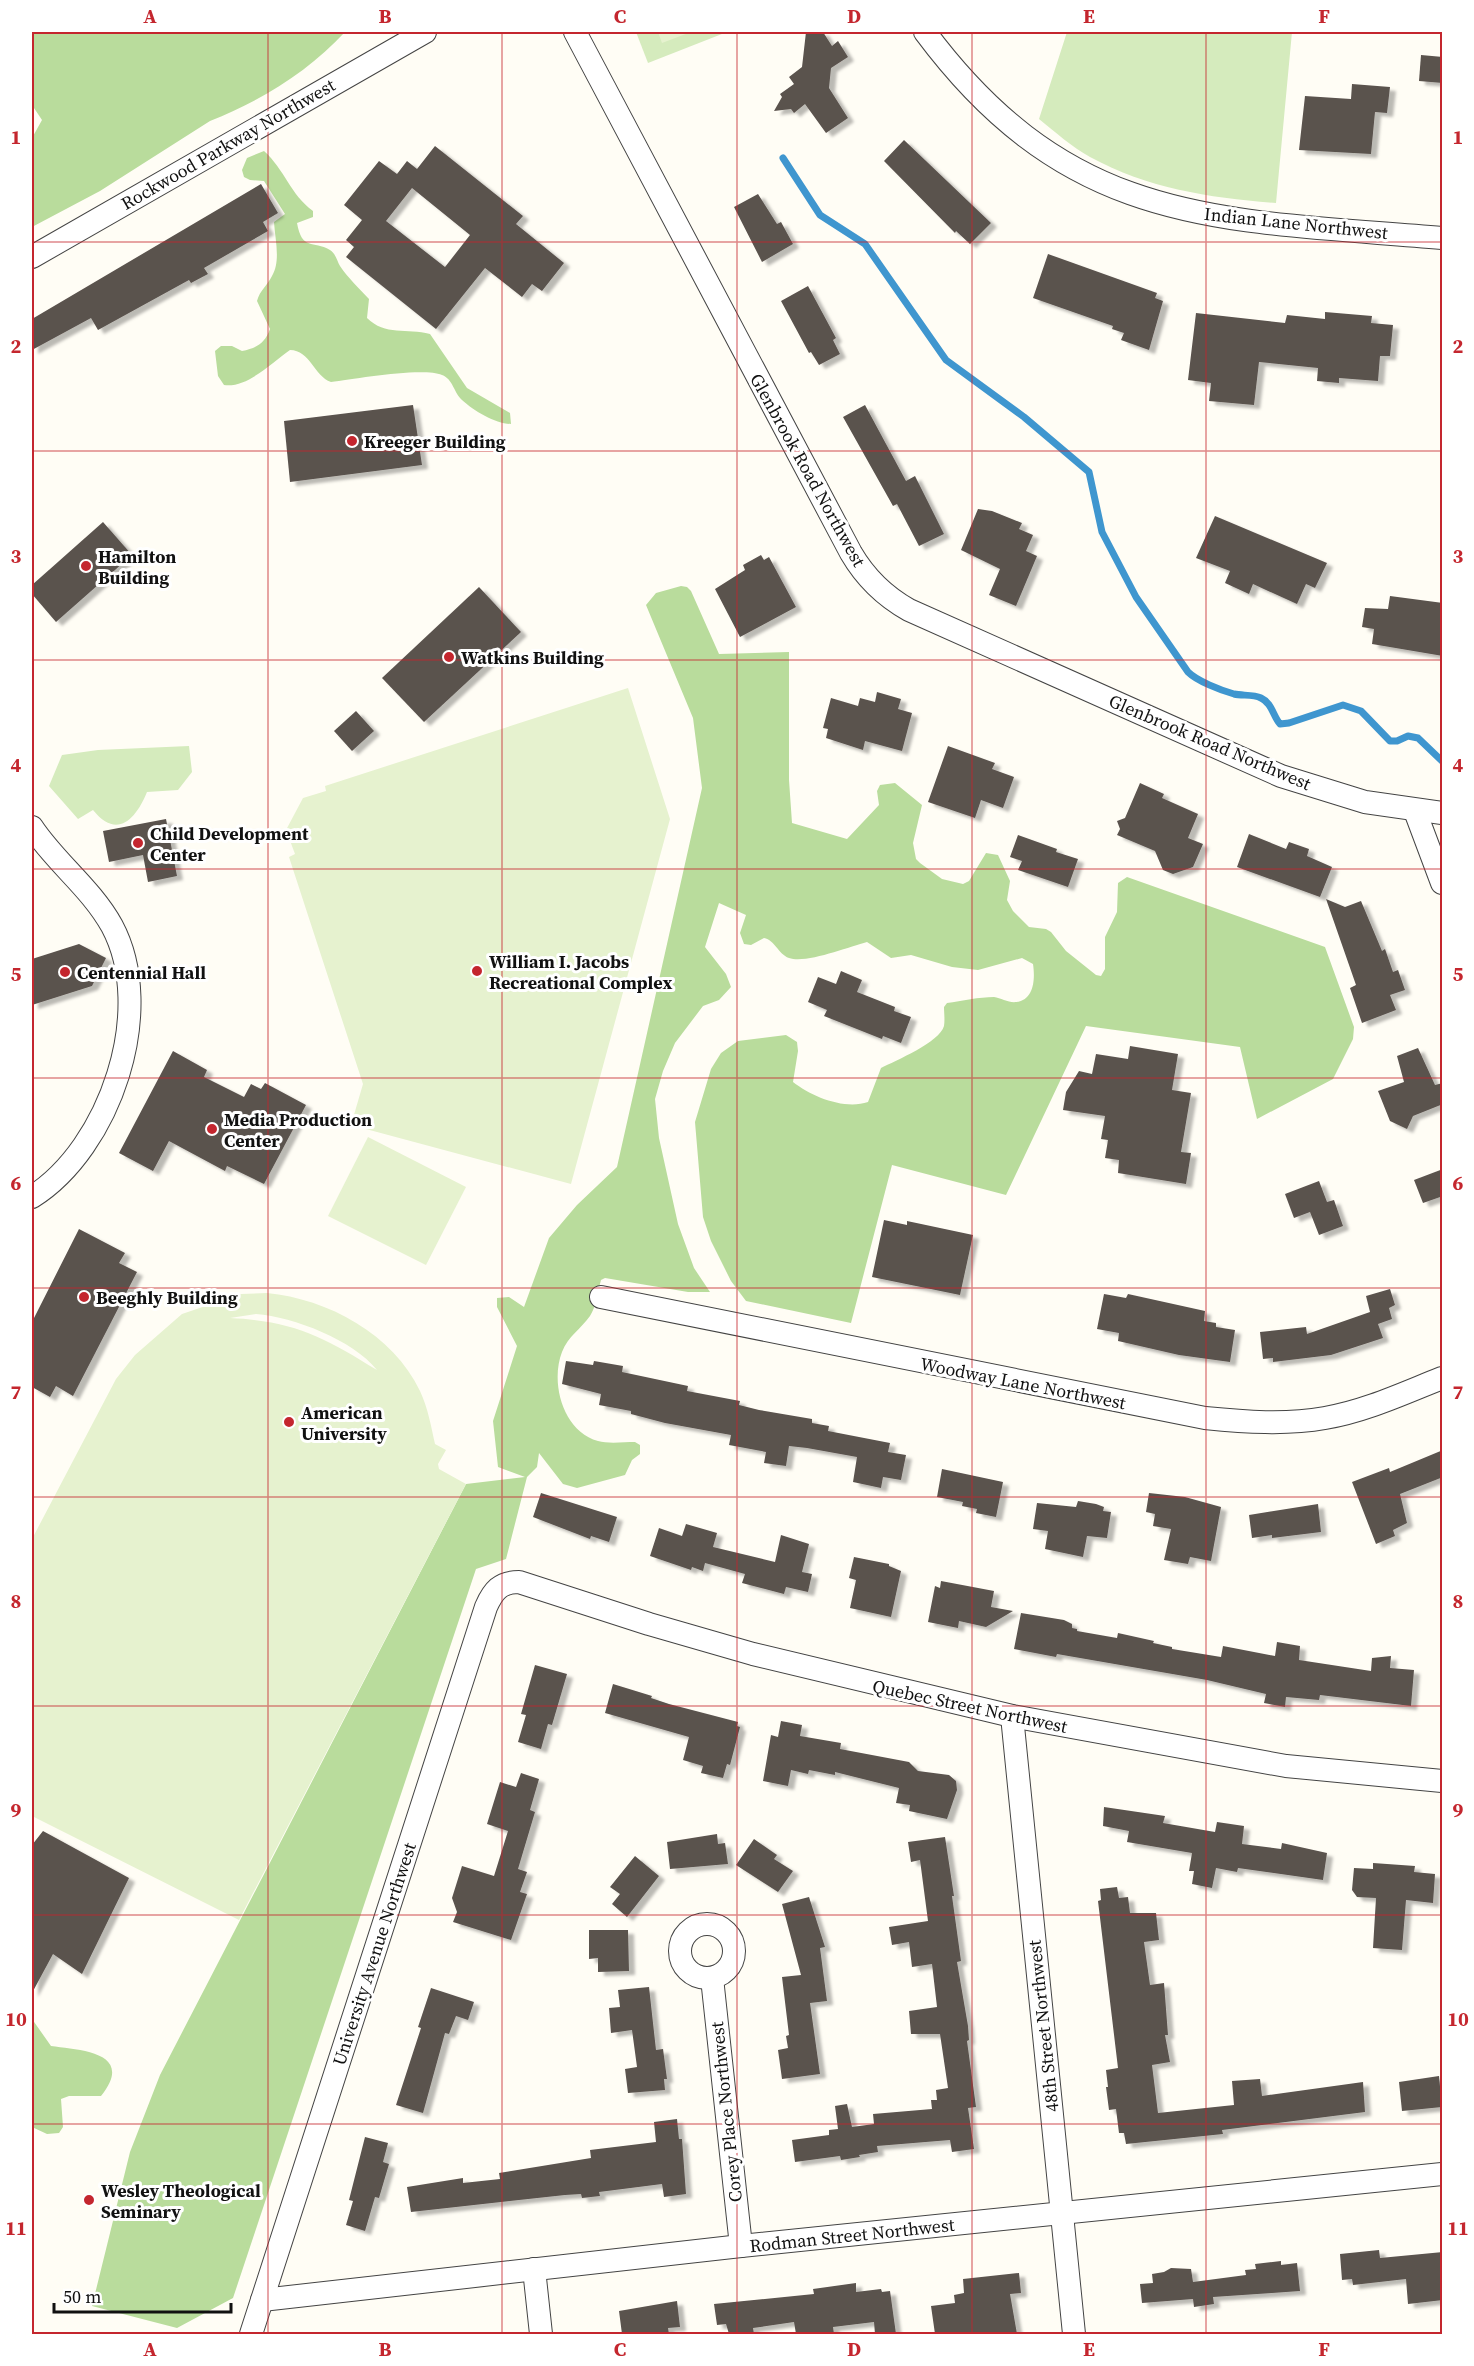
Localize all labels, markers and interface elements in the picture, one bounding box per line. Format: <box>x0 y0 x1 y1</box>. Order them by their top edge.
text: A <box>143 2 157 30</box>
text: B <box>378 2 392 30</box>
text: C <box>614 2 626 30</box>
text: D <box>847 2 861 30</box>
text: E <box>1083 2 1095 30</box>
text: F <box>1318 2 1330 30</box>
street label: Rockwood Parkway Northwest <box>116 72 340 216</box>
text: 1 <box>11 123 21 151</box>
text: 1 <box>1453 123 1463 151</box>
street label: Indian Lane Northwest <box>1203 201 1389 245</box>
text: 2 <box>11 332 22 360</box>
text: 2 <box>1453 332 1464 360</box>
street label: Glenbrook Road Northwest <box>744 369 872 571</box>
place label: Kreeger Building <box>364 429 506 454</box>
marker: Kreeger Building <box>345 434 359 448</box>
text: 3 <box>11 542 22 570</box>
text: 3 <box>1453 542 1464 570</box>
place label: Hamilton Building <box>98 544 176 590</box>
marker: Hamilton Building <box>79 559 93 573</box>
place label: Watkins Building <box>461 645 604 670</box>
marker: Watkins Building <box>442 650 456 664</box>
street label: Glenbrook Road Northwest <box>1105 688 1315 796</box>
text: 4 <box>11 751 22 779</box>
text: 4 <box>1453 751 1464 779</box>
place label: Child Development Center <box>150 821 309 867</box>
marker: Child Development Center <box>131 836 145 850</box>
place label: William I. Jacobs Recreational Complex <box>489 949 672 995</box>
text: 5 <box>11 960 22 988</box>
place label: Centennial Hall <box>77 960 206 985</box>
text: 5 <box>1453 960 1464 988</box>
marker: William I. Jacobs Recreational Complex <box>470 964 484 978</box>
marker: Centennial Hall <box>58 965 72 979</box>
place label: Media Production Center <box>224 1107 372 1153</box>
marker: Media Production Center <box>205 1122 219 1136</box>
text: 6 <box>11 1169 22 1197</box>
text: 6 <box>1453 1169 1464 1197</box>
place label: Beeghly Building <box>96 1285 238 1310</box>
marker: Beeghly Building <box>77 1290 91 1304</box>
street label: Woodway Lane Northwest <box>918 1351 1128 1415</box>
text: 7 <box>11 1378 22 1406</box>
text: 7 <box>1453 1378 1464 1406</box>
place label: American University <box>301 1400 387 1446</box>
marker: American University <box>282 1415 296 1429</box>
text: 8 <box>11 1587 21 1615</box>
text: 8 <box>1453 1587 1463 1615</box>
street label: Quebec Street Northwest <box>870 1673 1070 1739</box>
text: 9 <box>11 1796 22 1824</box>
text: 9 <box>1453 1796 1464 1824</box>
street label: University Avenue Northwest <box>326 1839 422 2069</box>
street label: 48th Street Northwest <box>1022 1939 1064 2113</box>
text: 10 <box>5 2005 27 2033</box>
text: 10 <box>1447 2005 1469 2033</box>
street label: Corey Place Northwest <box>704 2020 748 2204</box>
place label: Wesley Theological Seminary <box>101 2178 261 2224</box>
marker: Wesley Theological Seminary <box>82 2193 96 2207</box>
street label: Rodman Street Northwest <box>748 2212 956 2258</box>
text: 11 <box>5 2214 27 2242</box>
text: 11 <box>1447 2214 1469 2242</box>
scale bar <box>54 2276 231 2314</box>
text: 50 m <box>63 2284 101 2309</box>
text: A <box>143 2335 157 2363</box>
text: B <box>378 2335 392 2363</box>
text: C <box>614 2335 626 2363</box>
text: D <box>847 2335 861 2363</box>
text: E <box>1083 2335 1095 2363</box>
text: F <box>1318 2335 1330 2363</box>

